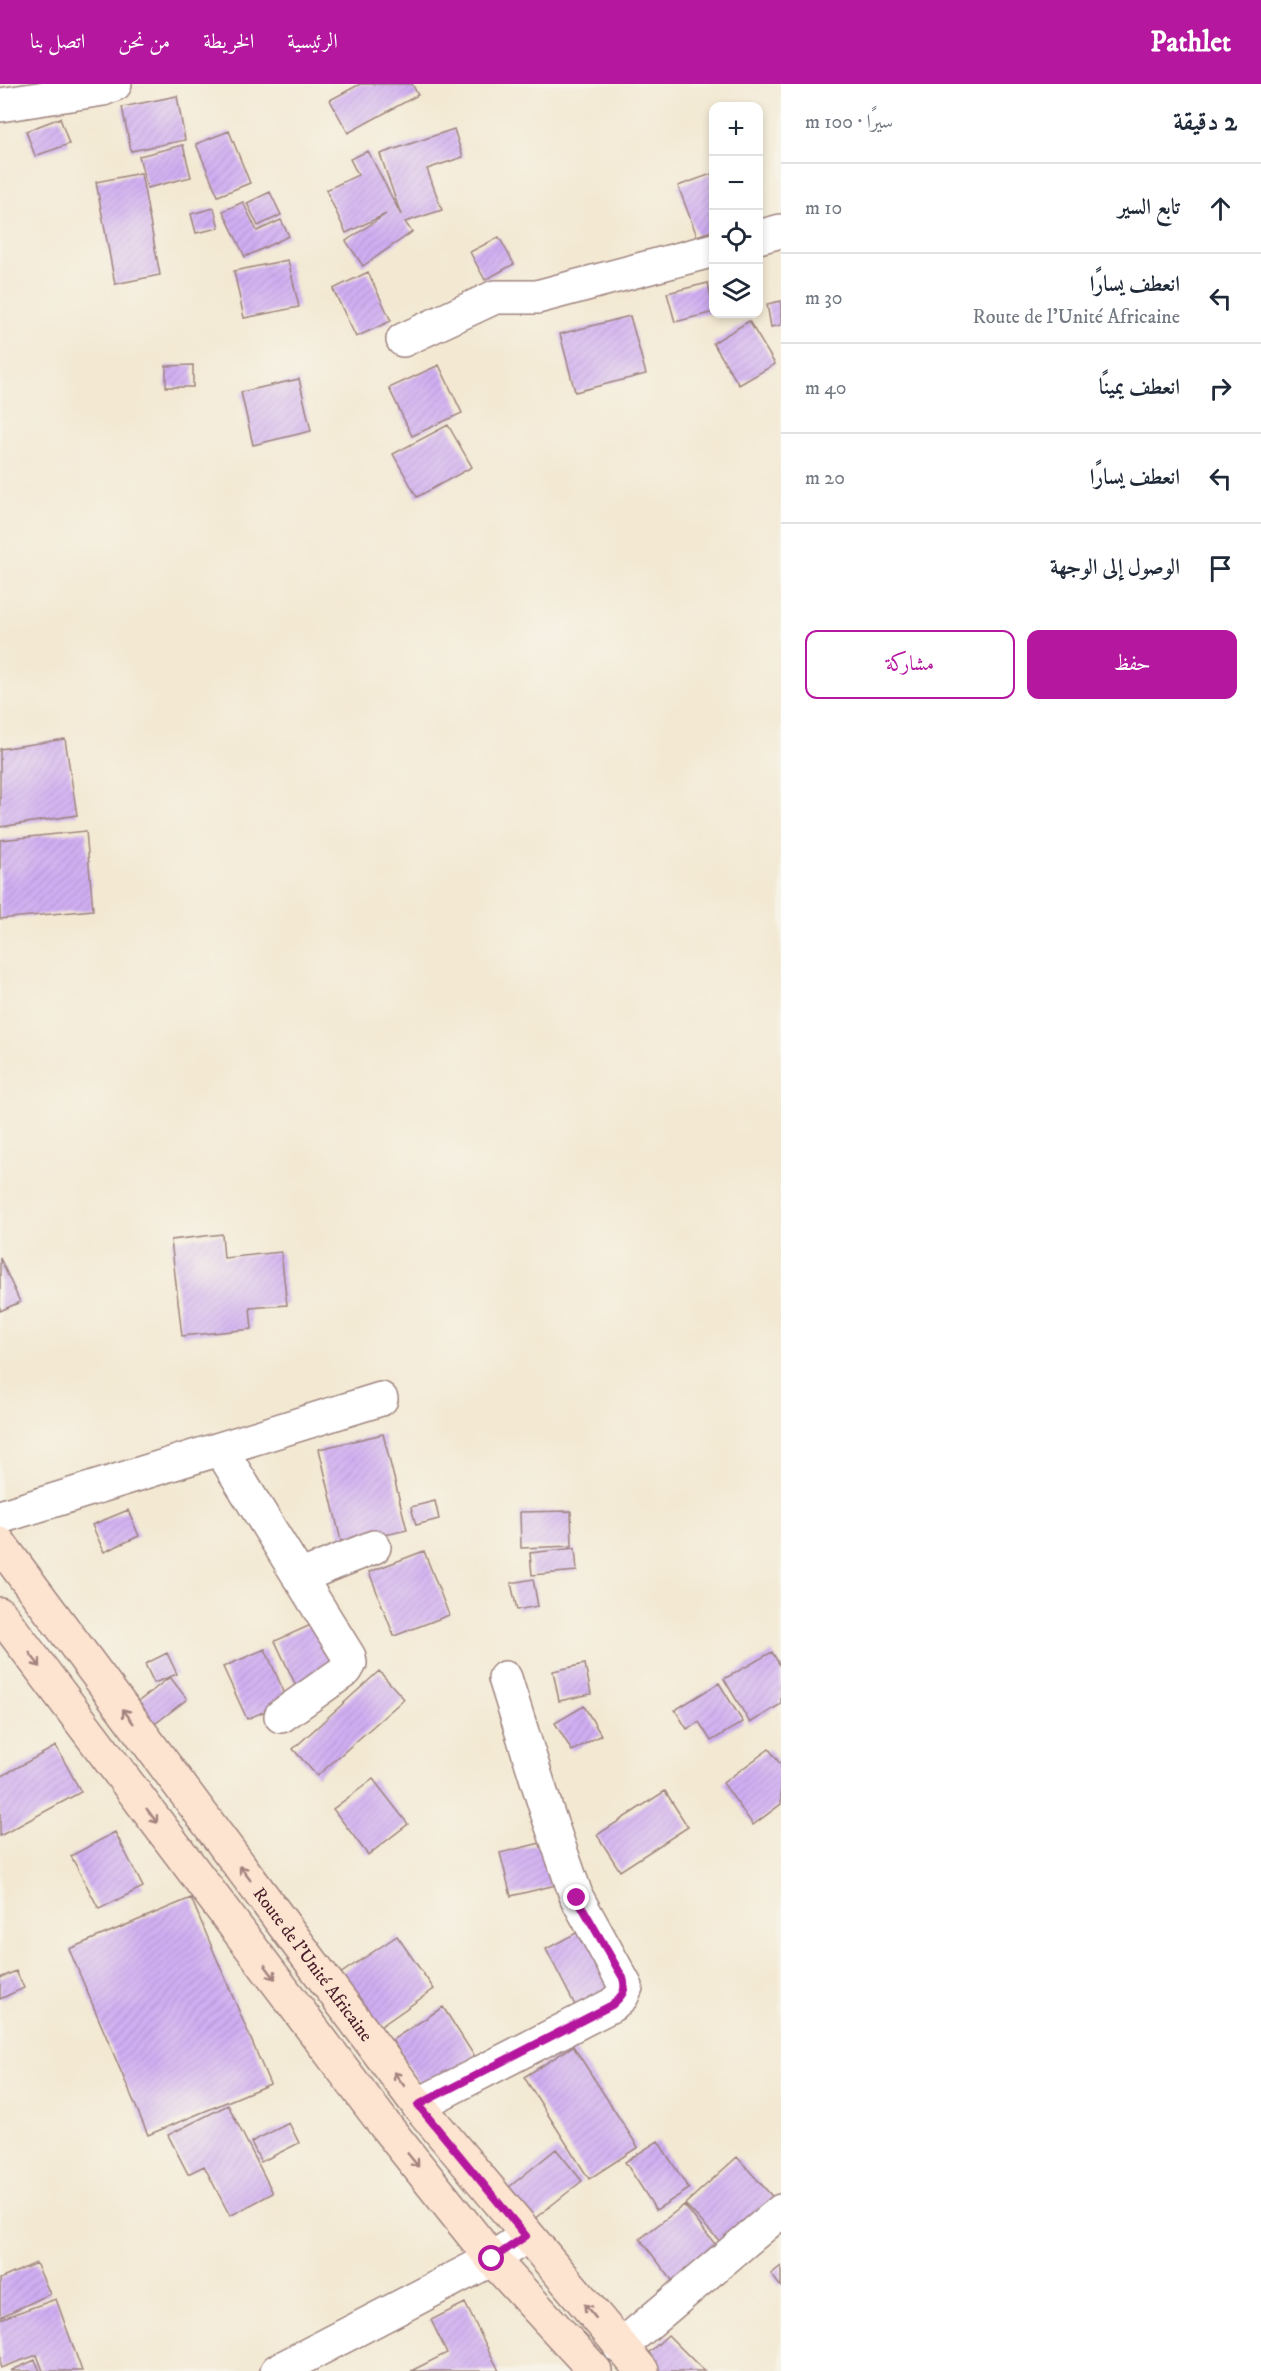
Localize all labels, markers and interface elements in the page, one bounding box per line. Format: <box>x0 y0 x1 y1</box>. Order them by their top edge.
text: Pathlet <box>1150 25 1231 60</box>
text: اتصل بنا <box>30 29 85 55</box>
text: من نحن <box>118 29 170 55</box>
text: الخريطة <box>203 29 254 55</box>
text: الرئيسية <box>287 29 338 55</box>
map controls <box>709 102 763 318</box>
button: + <box>709 102 763 156</box>
text: 2 دقيقة <box>1173 106 1237 139</box>
text: سيرًا · 100 m <box>805 110 893 135</box>
button: − <box>709 156 763 210</box>
icon: ahead <box>1204 192 1237 225</box>
text: تابع السير <box>1118 194 1180 221</box>
text: 10 m <box>805 196 842 221</box>
button: locate <box>709 210 763 264</box>
button: layers <box>709 264 763 318</box>
text: انعطف يسارًا <box>1090 271 1180 298</box>
icon: left <box>1204 282 1237 315</box>
text: 30 m <box>805 286 843 311</box>
text: Route de l'Unité Africaine <box>973 305 1180 330</box>
icon: right <box>1204 372 1237 405</box>
text: انعطف يمينًا <box>1099 374 1180 401</box>
text: 40 m <box>805 376 847 401</box>
icon: left <box>1204 462 1237 495</box>
text: انعطف يسارًا <box>1090 464 1180 491</box>
text: 20 m <box>805 466 845 491</box>
icon: arrive <box>1204 552 1237 585</box>
text: الوصول إلى الوجهة <box>1050 554 1180 581</box>
button: مشاركة <box>805 630 1015 699</box>
button: حفظ <box>1027 630 1237 699</box>
one-way arrow <box>29 1652 41 1668</box>
one-way arrow <box>122 1709 135 1725</box>
one-way arrow <box>146 1808 159 1824</box>
one-way arrow <box>238 1865 251 1881</box>
street label: Route de l'Unité Africaine <box>248 1883 377 2046</box>
route end <box>563 1884 589 1910</box>
one-way arrow <box>263 1964 276 1980</box>
one-way arrow <box>393 2072 405 2088</box>
one-way arrow <box>407 2152 420 2168</box>
route start <box>478 2245 504 2271</box>
one-way arrow <box>583 2303 596 2319</box>

